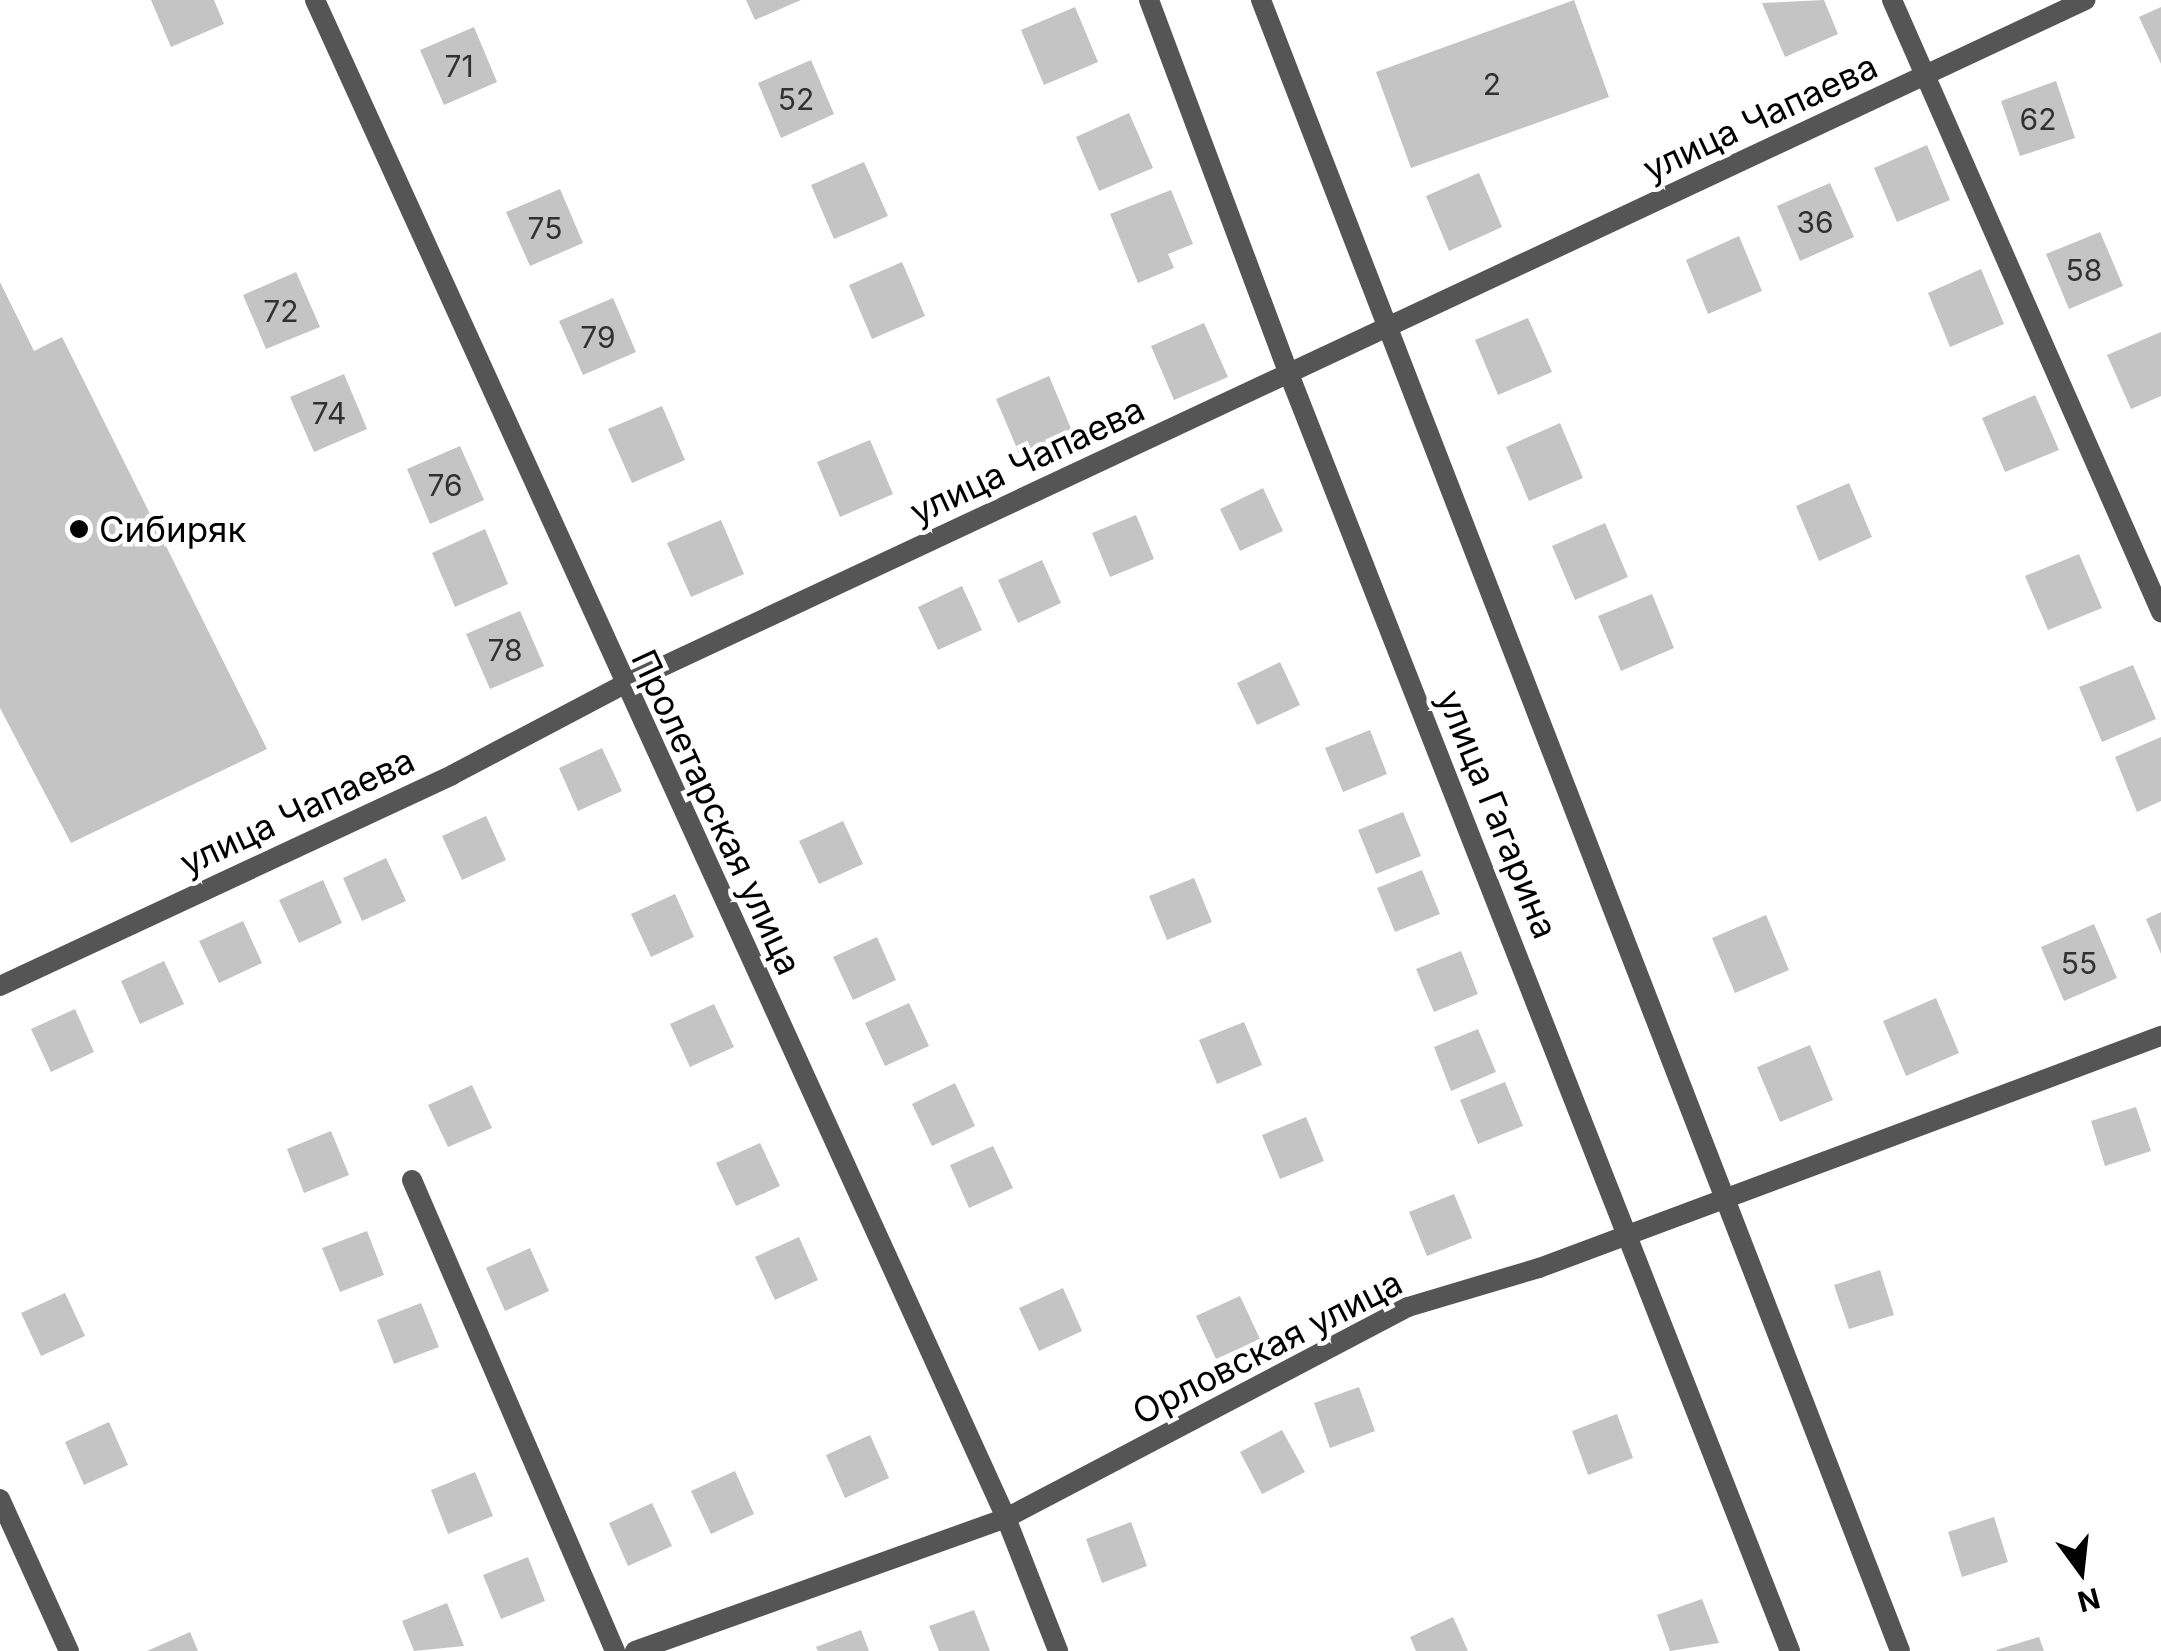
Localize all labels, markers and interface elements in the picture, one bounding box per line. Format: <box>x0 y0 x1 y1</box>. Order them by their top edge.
street label: улица Чапаева <box>1636 44 1884 190</box>
house number: 71 <box>444 48 474 84</box>
house number: 2 <box>1483 66 1501 102</box>
house number: 52 <box>778 81 814 117</box>
house number: 62 <box>2020 101 2056 137</box>
house number: 36 <box>1796 204 1834 240</box>
house number: 75 <box>528 210 562 246</box>
house number: 58 <box>2066 252 2102 288</box>
house number: 72 <box>263 293 299 329</box>
house number: 79 <box>580 319 616 355</box>
street label: улица Чапаева <box>903 387 1151 533</box>
house number: 74 <box>312 395 346 431</box>
house number: 76 <box>427 467 463 503</box>
place label: Сибиряк <box>99 508 246 550</box>
marker: Сибиряк <box>68 518 90 540</box>
house number: 78 <box>487 632 523 668</box>
street label: Пролетарская улица <box>623 643 811 981</box>
street label: улица Гагарина <box>1429 684 1567 944</box>
street label: улица Чапаева <box>173 738 421 884</box>
house number: 55 <box>2061 945 2097 981</box>
street label: Орловская улица <box>1125 1261 1409 1433</box>
north arrow <box>2031 1521 2131 1621</box>
text: N <box>2074 1581 2103 1619</box>

